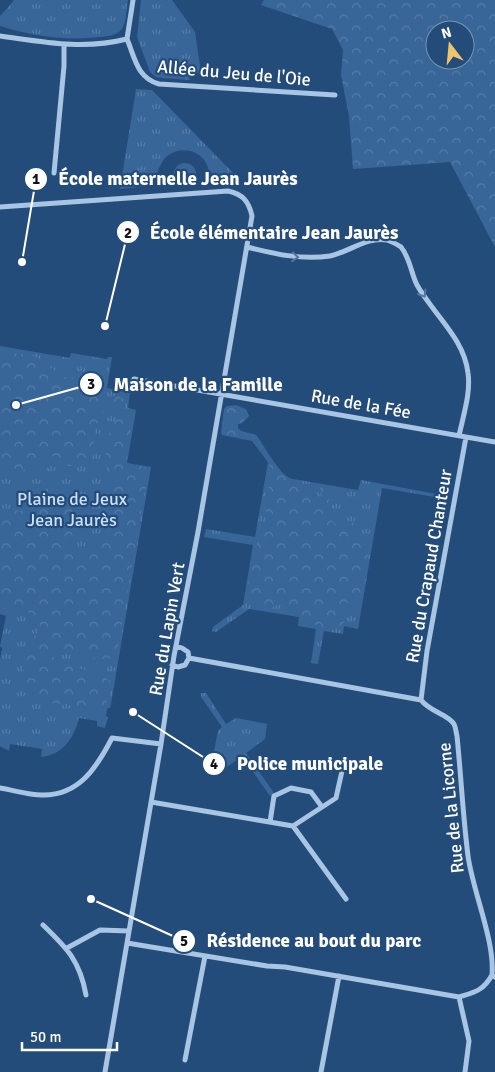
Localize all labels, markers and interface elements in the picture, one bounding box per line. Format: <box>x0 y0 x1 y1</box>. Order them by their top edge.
north arrow <box>425 20 475 70</box>
text: N <box>440 23 454 42</box>
street label: Allée du Jeu de l'Oie <box>156 55 312 91</box>
callout: École maternelle Jean Jaurès <box>23 162 307 196</box>
text: École maternelle Jean Jaurès <box>58 167 298 191</box>
text: 1 <box>32 170 40 188</box>
callout: École élémentaire Jean Jaurès <box>115 215 409 249</box>
text: École élémentaire Jean Jaurès <box>150 221 398 245</box>
text: 2 <box>124 224 132 242</box>
one-way arrow <box>291 251 299 262</box>
one-way arrow <box>416 289 426 298</box>
callout: Maison de la Famille <box>79 367 293 401</box>
text: Maison de la Famille <box>113 373 283 397</box>
text: 3 <box>87 375 95 393</box>
street label: Rue de la Fée <box>309 384 413 424</box>
street label: Rue du Crapaud Chanteur <box>401 467 457 665</box>
park label: Plaine de Jeux Jean Jaurès <box>17 488 128 531</box>
street label: Rue du Lapin Vert <box>144 561 190 697</box>
street label: Rue de la Licorne <box>433 742 469 874</box>
callout: Police municipale <box>201 747 393 781</box>
text: Police municipale <box>237 752 383 776</box>
text: 4 <box>210 755 218 773</box>
callout: Résidence au bout du parc <box>172 924 431 958</box>
text: Résidence au bout du parc <box>207 929 421 953</box>
text: 5 <box>180 932 188 950</box>
scale bar <box>22 1020 118 1052</box>
text: 50 m <box>30 1028 61 1046</box>

